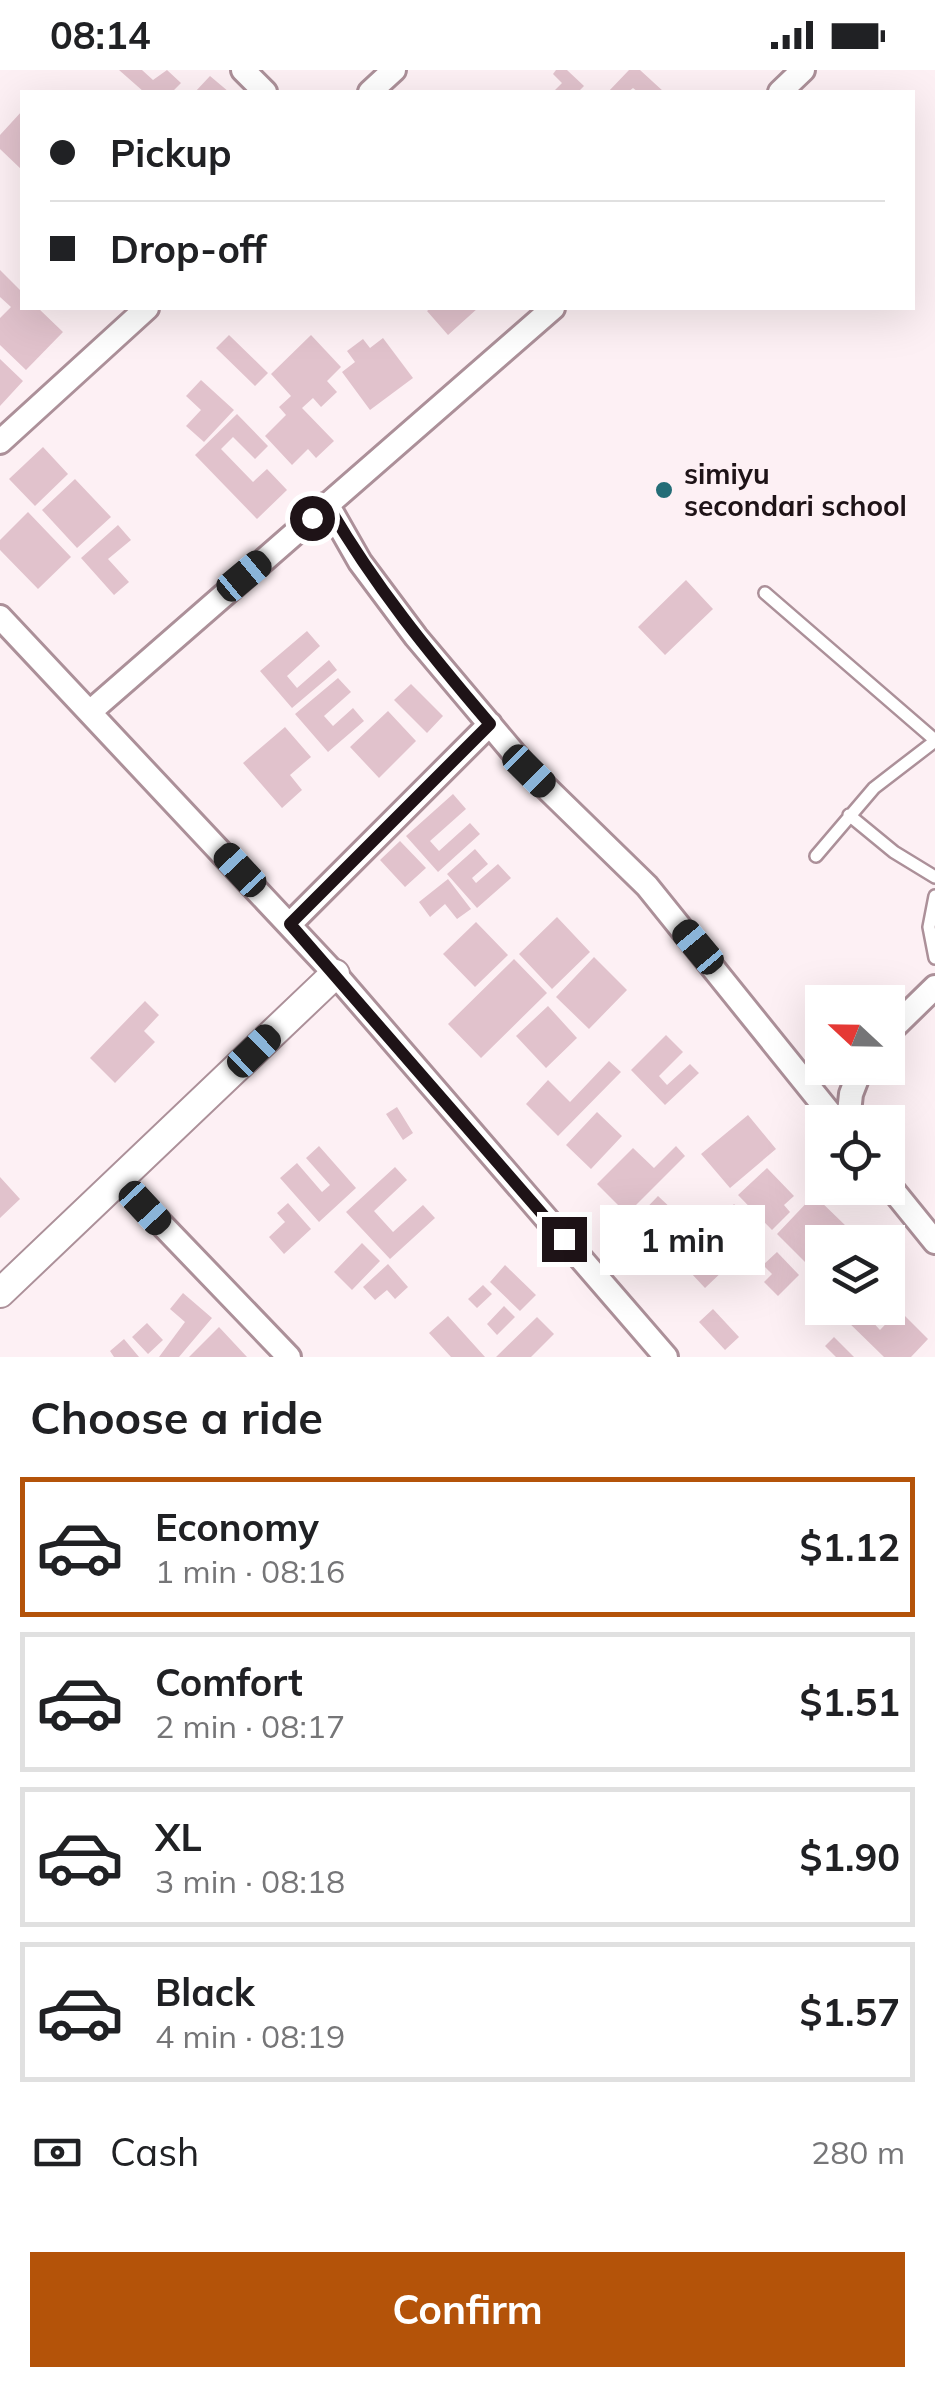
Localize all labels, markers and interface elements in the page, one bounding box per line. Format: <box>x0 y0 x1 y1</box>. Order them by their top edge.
text: 08:14 <box>50 11 151 59</box>
text: Pickup <box>110 129 232 177</box>
text: Drop-off <box>110 225 267 273</box>
place label: simiyu secondari school <box>684 456 907 523</box>
marker: simiyu secondari school <box>653 479 675 501</box>
route start <box>290 496 335 541</box>
car <box>211 545 277 607</box>
car <box>497 739 561 803</box>
car <box>209 838 271 902</box>
car <box>667 914 729 980</box>
north arrow <box>805 985 905 1085</box>
map controls <box>805 985 905 1325</box>
car <box>222 1019 286 1083</box>
button: locate <box>805 1105 905 1205</box>
car <box>114 1176 176 1240</box>
callout: 1 min <box>599 1204 764 1274</box>
route end <box>542 1217 587 1262</box>
text: 1 min <box>640 1220 725 1260</box>
button: layers <box>805 1225 905 1325</box>
text: Choose a ride <box>30 1389 323 1445</box>
icon: car <box>35 1502 125 1592</box>
text: Economy <box>155 1503 319 1551</box>
text: $1.12 <box>799 1523 900 1571</box>
text: 1 min · 08:16 <box>155 1551 345 1591</box>
icon: car <box>35 1657 125 1747</box>
text: Comfort <box>155 1658 303 1706</box>
text: $1.51 <box>799 1678 900 1726</box>
text: 2 min · 08:17 <box>155 1706 345 1746</box>
icon: car <box>35 1812 125 1902</box>
text: XL <box>155 1813 202 1861</box>
text: $1.90 <box>799 1833 900 1881</box>
text: 3 min · 08:18 <box>155 1861 345 1901</box>
icon: car <box>35 1967 125 2057</box>
text: Black <box>155 1968 255 2016</box>
text: $1.57 <box>799 1988 900 2036</box>
text: 4 min · 08:19 <box>155 2016 345 2056</box>
icon: cash <box>30 2125 85 2180</box>
text: Cash <box>110 2128 199 2176</box>
text: 280 m <box>811 2132 905 2172</box>
button: Confirm <box>30 2252 905 2367</box>

